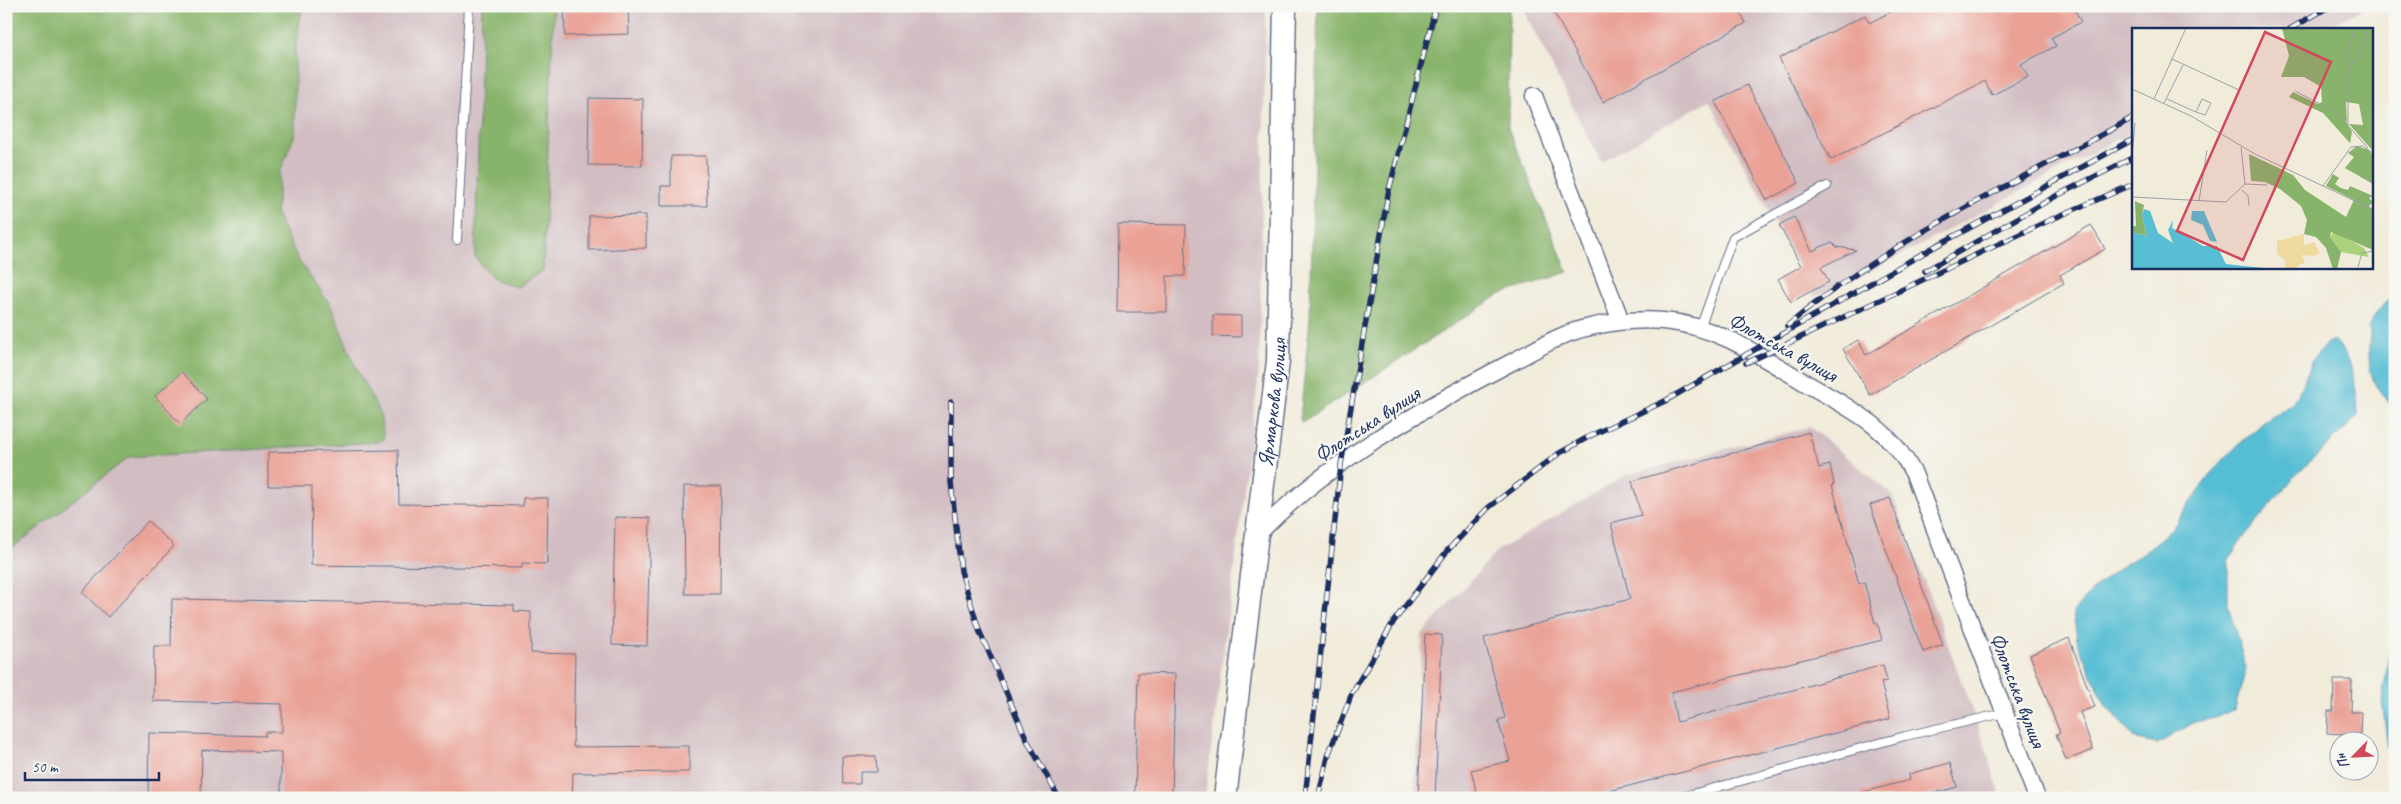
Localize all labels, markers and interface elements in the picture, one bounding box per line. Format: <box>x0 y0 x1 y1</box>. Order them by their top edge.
inset map <box>2132 28 2374 269</box>
street label: Флотська вулиця <box>1724 306 1843 388</box>
street label: Ярмаркова вулиця <box>1252 337 1291 469</box>
street label: Флотська вулиця <box>1309 380 1426 468</box>
street label: Флотська вулиця <box>1984 629 2052 752</box>
north arrow <box>2328 732 2378 782</box>
scale bar <box>25 749 159 781</box>
text: Пн <box>2332 750 2353 771</box>
text: 50 m <box>32 758 59 777</box>

